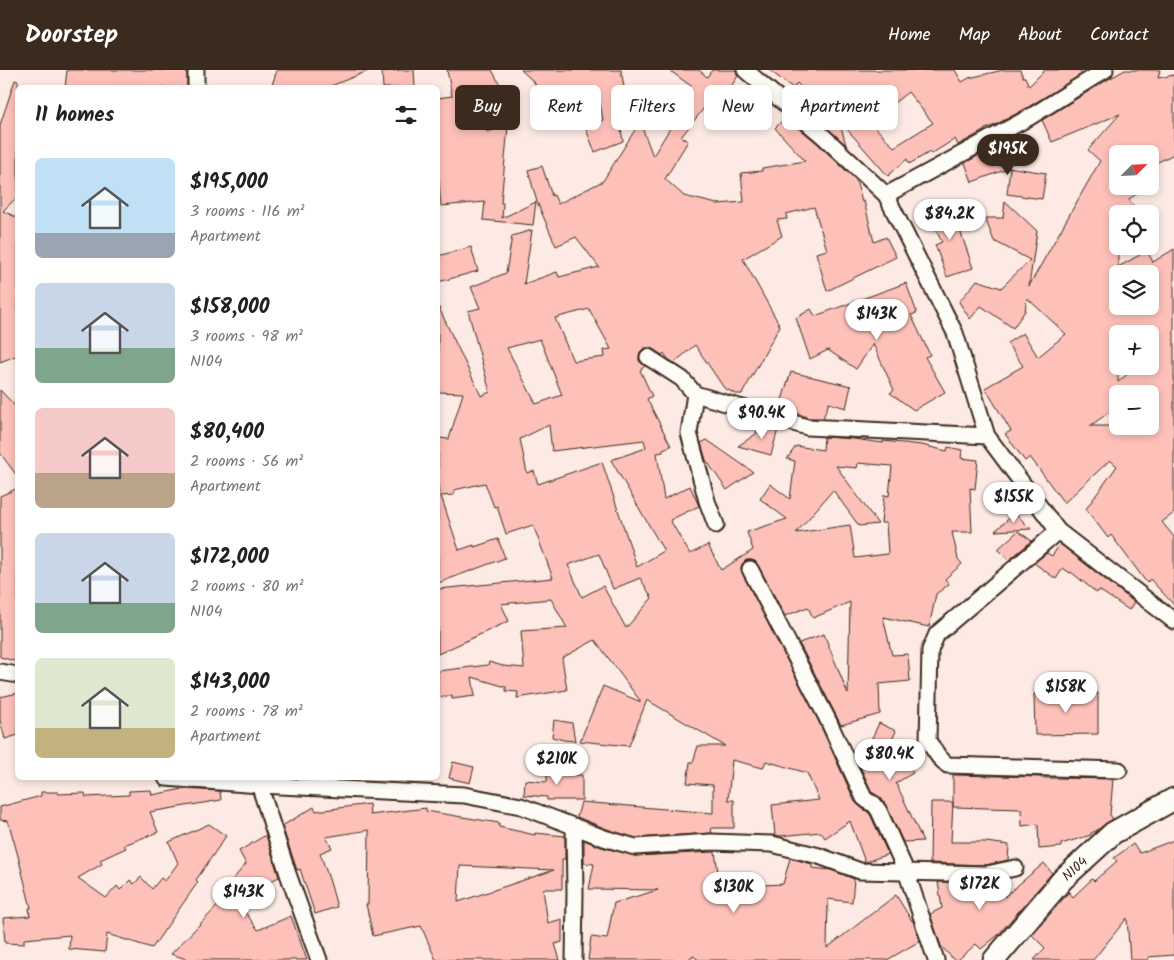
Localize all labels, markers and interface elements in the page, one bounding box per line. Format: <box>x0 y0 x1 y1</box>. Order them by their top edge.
text: Doorstep <box>25 16 118 55</box>
text: Home <box>888 21 931 50</box>
text: Map <box>959 21 990 50</box>
text: About <box>1018 21 1062 50</box>
text: Contact <box>1090 21 1149 50</box>
chip: Buy <box>455 85 520 130</box>
chip: Rent <box>530 85 601 130</box>
chip: Filters <box>611 85 694 130</box>
chip: New <box>704 85 772 130</box>
chip: Apartment <box>782 85 898 130</box>
text: 11 homes <box>35 99 114 132</box>
icon: filters <box>392 101 420 129</box>
pin: $195K <box>973 134 1043 176</box>
text: $195K <box>988 137 1028 162</box>
north arrow <box>1109 145 1159 195</box>
map controls <box>1109 145 1159 435</box>
text: $195,000 <box>190 166 268 199</box>
icon: home <box>75 178 135 238</box>
pin: $84.2K <box>909 198 991 241</box>
text: 3 rooms · 116 m² <box>190 199 305 224</box>
text: $84.2K <box>925 202 975 227</box>
button: locate <box>1109 205 1159 255</box>
text: Apartment <box>190 224 261 249</box>
button: layers <box>1109 265 1159 315</box>
text: $158,000 <box>190 291 270 324</box>
pin: $143K <box>842 298 912 341</box>
text: $143K <box>856 302 898 327</box>
icon: home <box>75 303 135 363</box>
text: 3 rooms · 98 m² <box>190 324 303 349</box>
button: + <box>1109 325 1159 375</box>
text: N104 <box>190 349 223 374</box>
button: − <box>1109 385 1159 435</box>
pin: $90.4K <box>721 398 803 440</box>
text: $90.4K <box>738 401 786 426</box>
text: $80,400 <box>190 416 264 449</box>
icon: home <box>75 428 135 488</box>
text: 2 rooms · 56 m² <box>190 449 303 474</box>
text: Apartment <box>190 474 261 499</box>
pin: $155K <box>979 482 1049 524</box>
text: $155K <box>994 485 1034 510</box>
text: $172,000 <box>190 541 269 574</box>
icon: home <box>75 553 135 613</box>
text: 2 rooms · 80 m² <box>190 574 303 599</box>
text: N104 <box>190 599 223 624</box>
text: $143,000 <box>190 666 270 699</box>
pin: $158K <box>1031 672 1101 714</box>
text: $158K <box>1045 675 1087 700</box>
icon: home <box>75 678 135 738</box>
text: 2 rooms · 78 m² <box>190 699 303 724</box>
text: Apartment <box>190 724 261 749</box>
pin: $80.4K <box>849 738 931 781</box>
text: $80.4K <box>865 742 915 767</box>
pin: $210K <box>522 744 592 786</box>
text: $210K <box>536 747 578 772</box>
street label: N104 <box>1057 851 1093 887</box>
pin: $172K <box>945 868 1015 911</box>
pin: $130K <box>699 872 769 914</box>
text: $172K <box>960 872 1000 897</box>
text: $130K <box>714 875 754 900</box>
pin: $143K <box>209 876 279 919</box>
text: $143K <box>223 880 265 905</box>

